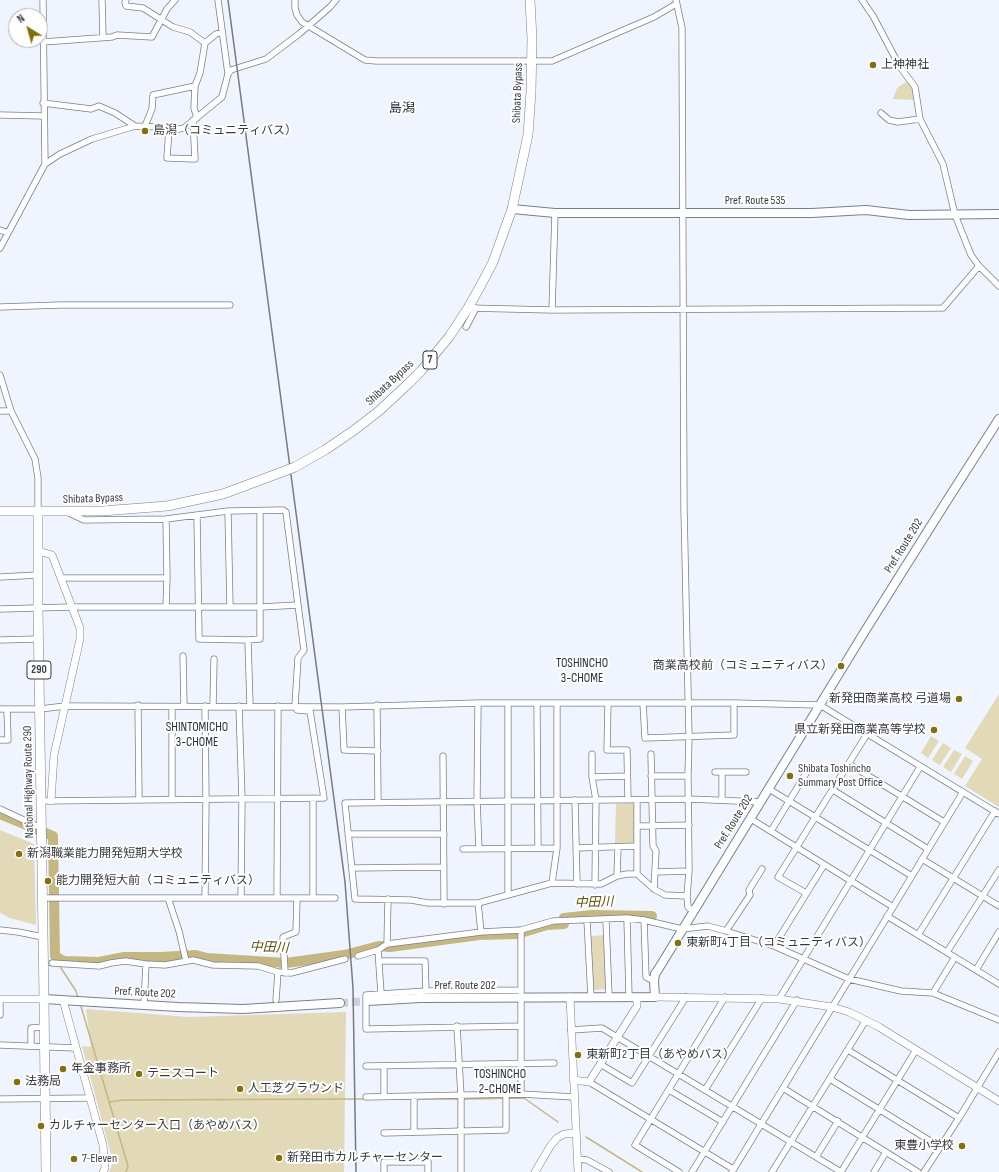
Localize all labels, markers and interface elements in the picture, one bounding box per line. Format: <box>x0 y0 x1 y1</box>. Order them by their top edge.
north arrow <box>8 8 48 48</box>
text: N <box>15 12 27 26</box>
place label: 上神神社 <box>881 58 929 72</box>
marker: 上神神社 <box>868 60 878 70</box>
street label: Shibata Bypass <box>510 63 526 123</box>
district label: 島潟 <box>389 101 415 117</box>
place label: 島潟（コミュニティバス） <box>153 124 297 138</box>
marker: 島潟（コミュニティバス） <box>140 126 150 136</box>
street label: Pref. Route 535 <box>725 194 785 208</box>
road number: 7 <box>423 351 437 369</box>
street label: Shibata Bypass <box>363 357 417 409</box>
street label: Shibata Bypass <box>63 491 123 507</box>
street label: Pref. Route 202 <box>882 516 926 576</box>
district label: TOSHINCHO 3-CHOME <box>551 656 613 687</box>
place label: 商業高校前（コミュニティバス） <box>653 659 833 673</box>
road number: 290 <box>27 661 51 679</box>
marker: 商業高校前（コミュニティバス） <box>836 661 846 671</box>
place label: 新発田商業高校 弓道場 <box>829 692 951 706</box>
marker: 新発田商業高校 弓道場 <box>954 694 964 704</box>
district label: SHINTOMICHO 3-CHOME <box>160 720 234 751</box>
place label: 県立新発田商業高等学校 <box>794 723 926 737</box>
marker: 県立新発田商業高等学校 <box>929 725 939 735</box>
street label: National Highway Route 290 <box>21 726 37 838</box>
place label: Shibata Toshincho Summary Post Office <box>798 762 883 790</box>
marker: Shibata Toshincho Summary Post Office <box>785 771 795 781</box>
street label: Pref. Route 202 <box>712 792 756 852</box>
place label: 新潟職業能力開発短期大学校 <box>27 847 183 861</box>
marker: 新潟職業能力開発短期大学校 <box>14 849 24 859</box>
place label: 能力開発短大前（コミュニティバス） <box>56 874 260 888</box>
marker: 能力開発短大前（コミュニティバス） <box>43 876 53 886</box>
water label: 中田川 <box>574 895 614 911</box>
place label: 東新町4丁目（コミュニティバス） <box>686 936 871 950</box>
marker: 東新町4丁目（コミュニティバス） <box>673 938 683 948</box>
water label: 中田川 <box>249 940 289 956</box>
street label: Pref. Route 202 <box>434 979 496 993</box>
street label: Pref. Route 202 <box>114 984 176 1002</box>
place label: 東新町2丁目（あやめバス） <box>586 1048 735 1062</box>
marker: 東新町2丁目（あやめバス） <box>573 1050 583 1060</box>
place label: 年金事務所 <box>71 1062 131 1076</box>
marker: 年金事務所 <box>58 1064 68 1074</box>
place label: テニスコート <box>147 1067 219 1081</box>
district label: TOSHINCHO 2-CHOME <box>469 1067 531 1098</box>
marker: テニスコート <box>134 1069 144 1079</box>
place label: 法務局 <box>25 1075 61 1089</box>
marker: 法務局 <box>12 1077 22 1087</box>
place label: 人工芝グラウンド <box>248 1082 344 1096</box>
marker: 人工芝グラウンド <box>235 1084 245 1094</box>
place label: カルチャーセンター入口（あやめバス） <box>49 1119 265 1133</box>
marker: カルチャーセンター入口（あやめバス） <box>36 1121 46 1131</box>
place label: 東豊小学校 <box>894 1139 954 1153</box>
marker: 東豊小学校 <box>957 1141 967 1151</box>
place label: 新発田市カルチャーセンター <box>287 1151 443 1165</box>
place label: 7-Eleven <box>82 1152 117 1166</box>
marker: 新発田市カルチャーセンター <box>274 1153 284 1163</box>
marker: 7-Eleven <box>69 1154 79 1164</box>

